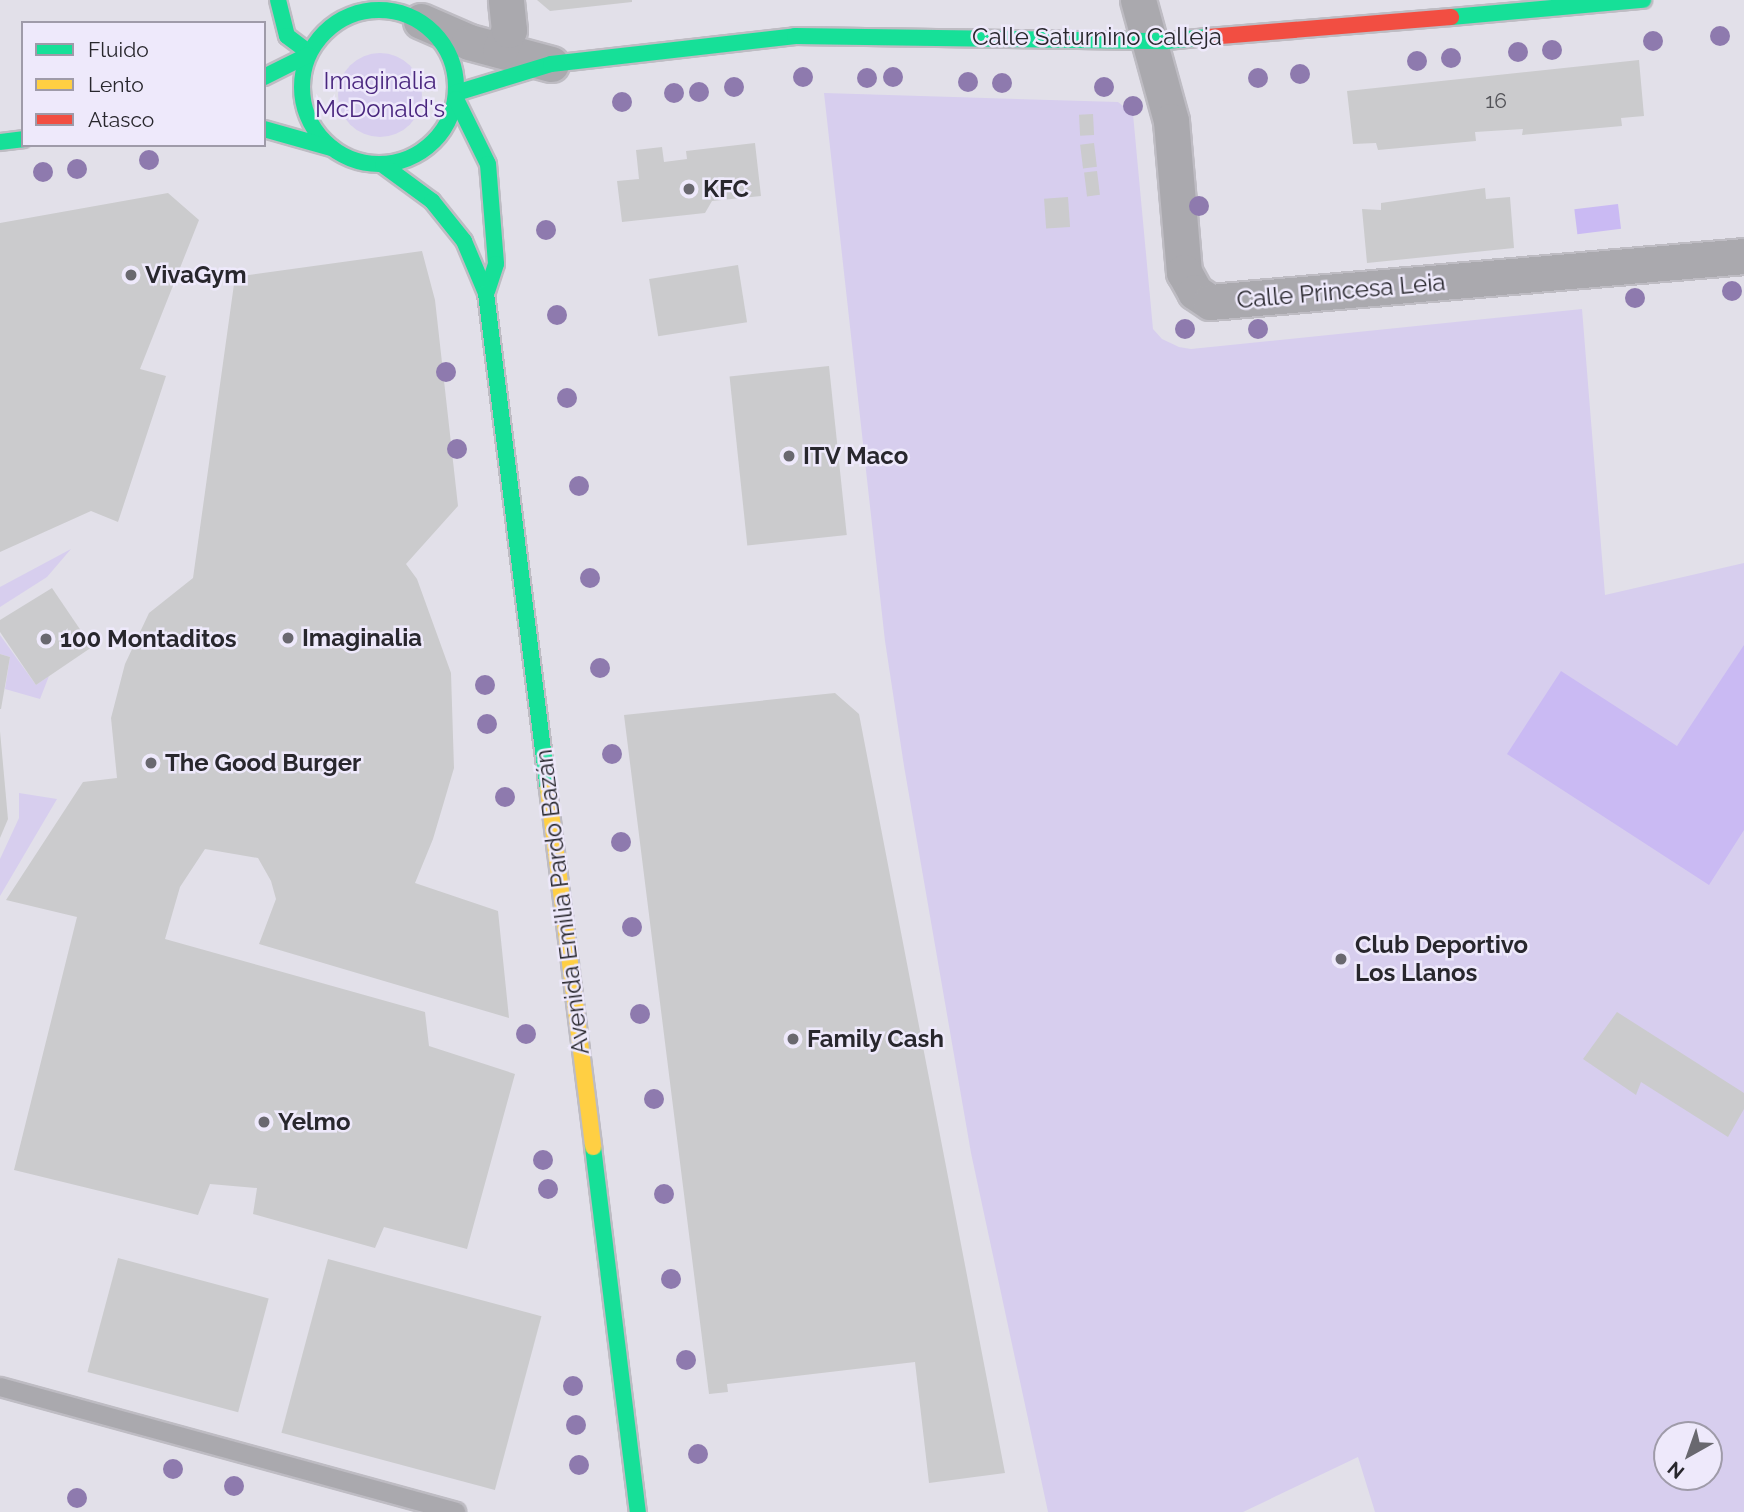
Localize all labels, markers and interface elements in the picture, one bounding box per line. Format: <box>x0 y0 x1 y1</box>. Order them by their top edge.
legend <box>21 21 266 147</box>
street label: Calle Saturnino Calleja <box>972 23 1222 51</box>
text: Fluido <box>88 37 149 62</box>
park label: Imaginalia McDonald's <box>315 67 445 123</box>
text: Lento <box>88 72 144 97</box>
house number: 16 <box>1485 88 1507 114</box>
text: Atasco <box>88 107 154 132</box>
place label: KFC <box>703 175 749 203</box>
marker: KFC <box>681 181 697 197</box>
place label: VivaGym <box>145 261 247 289</box>
marker: VivaGym <box>123 267 139 283</box>
street label: Calle Princesa Leia <box>1235 268 1447 314</box>
place label: ITV Maco <box>803 442 909 470</box>
marker: ITV Maco <box>781 448 797 464</box>
place label: Imaginalia <box>302 624 422 652</box>
place label: 100 Montaditos <box>60 625 237 653</box>
marker: Imaginalia <box>280 630 296 646</box>
marker: 100 Montaditos <box>38 631 54 647</box>
street label: Avenida Emilia Pardo Bazán <box>529 748 595 1056</box>
place label: The Good Burger <box>165 749 361 777</box>
marker: The Good Burger <box>143 755 159 771</box>
place label: Club Deportivo Los Llanos <box>1355 931 1528 987</box>
marker: Club Deportivo Los Llanos <box>1333 951 1349 967</box>
place label: Family Cash <box>807 1025 945 1053</box>
marker: Family Cash <box>785 1031 801 1047</box>
place label: Yelmo <box>278 1108 351 1136</box>
marker: Yelmo <box>256 1114 272 1130</box>
north arrow <box>1653 1421 1723 1491</box>
text: N <box>1663 1457 1688 1484</box>

